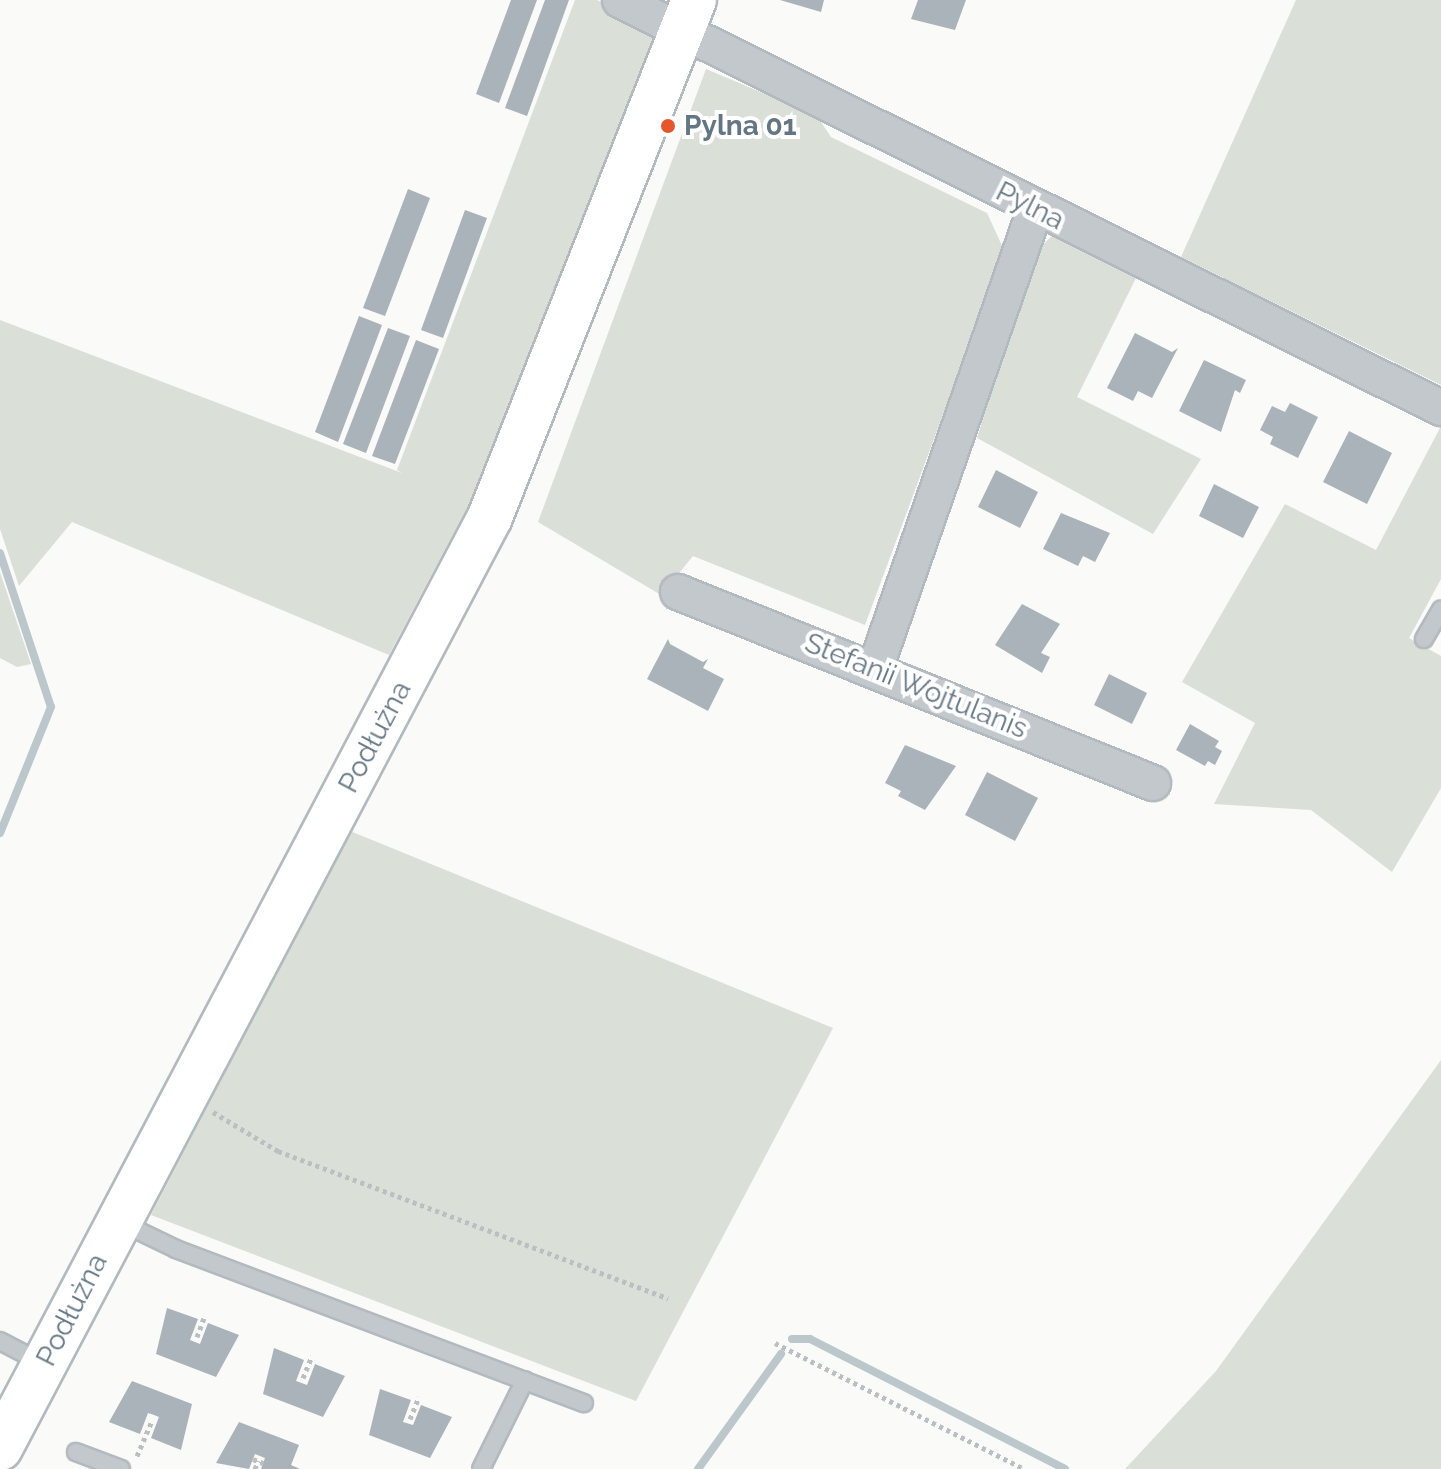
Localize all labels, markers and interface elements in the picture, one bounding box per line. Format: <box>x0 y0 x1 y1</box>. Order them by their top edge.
place label: Pylna 01 <box>684 109 797 143</box>
marker: Pylna 01 <box>659 117 677 135</box>
street label: Pylna <box>990 175 1070 237</box>
street label: Stefanii Wojtulanis <box>800 626 1032 746</box>
street label: Podłużna <box>332 676 418 798</box>
street label: Podłużna <box>29 1248 115 1372</box>

